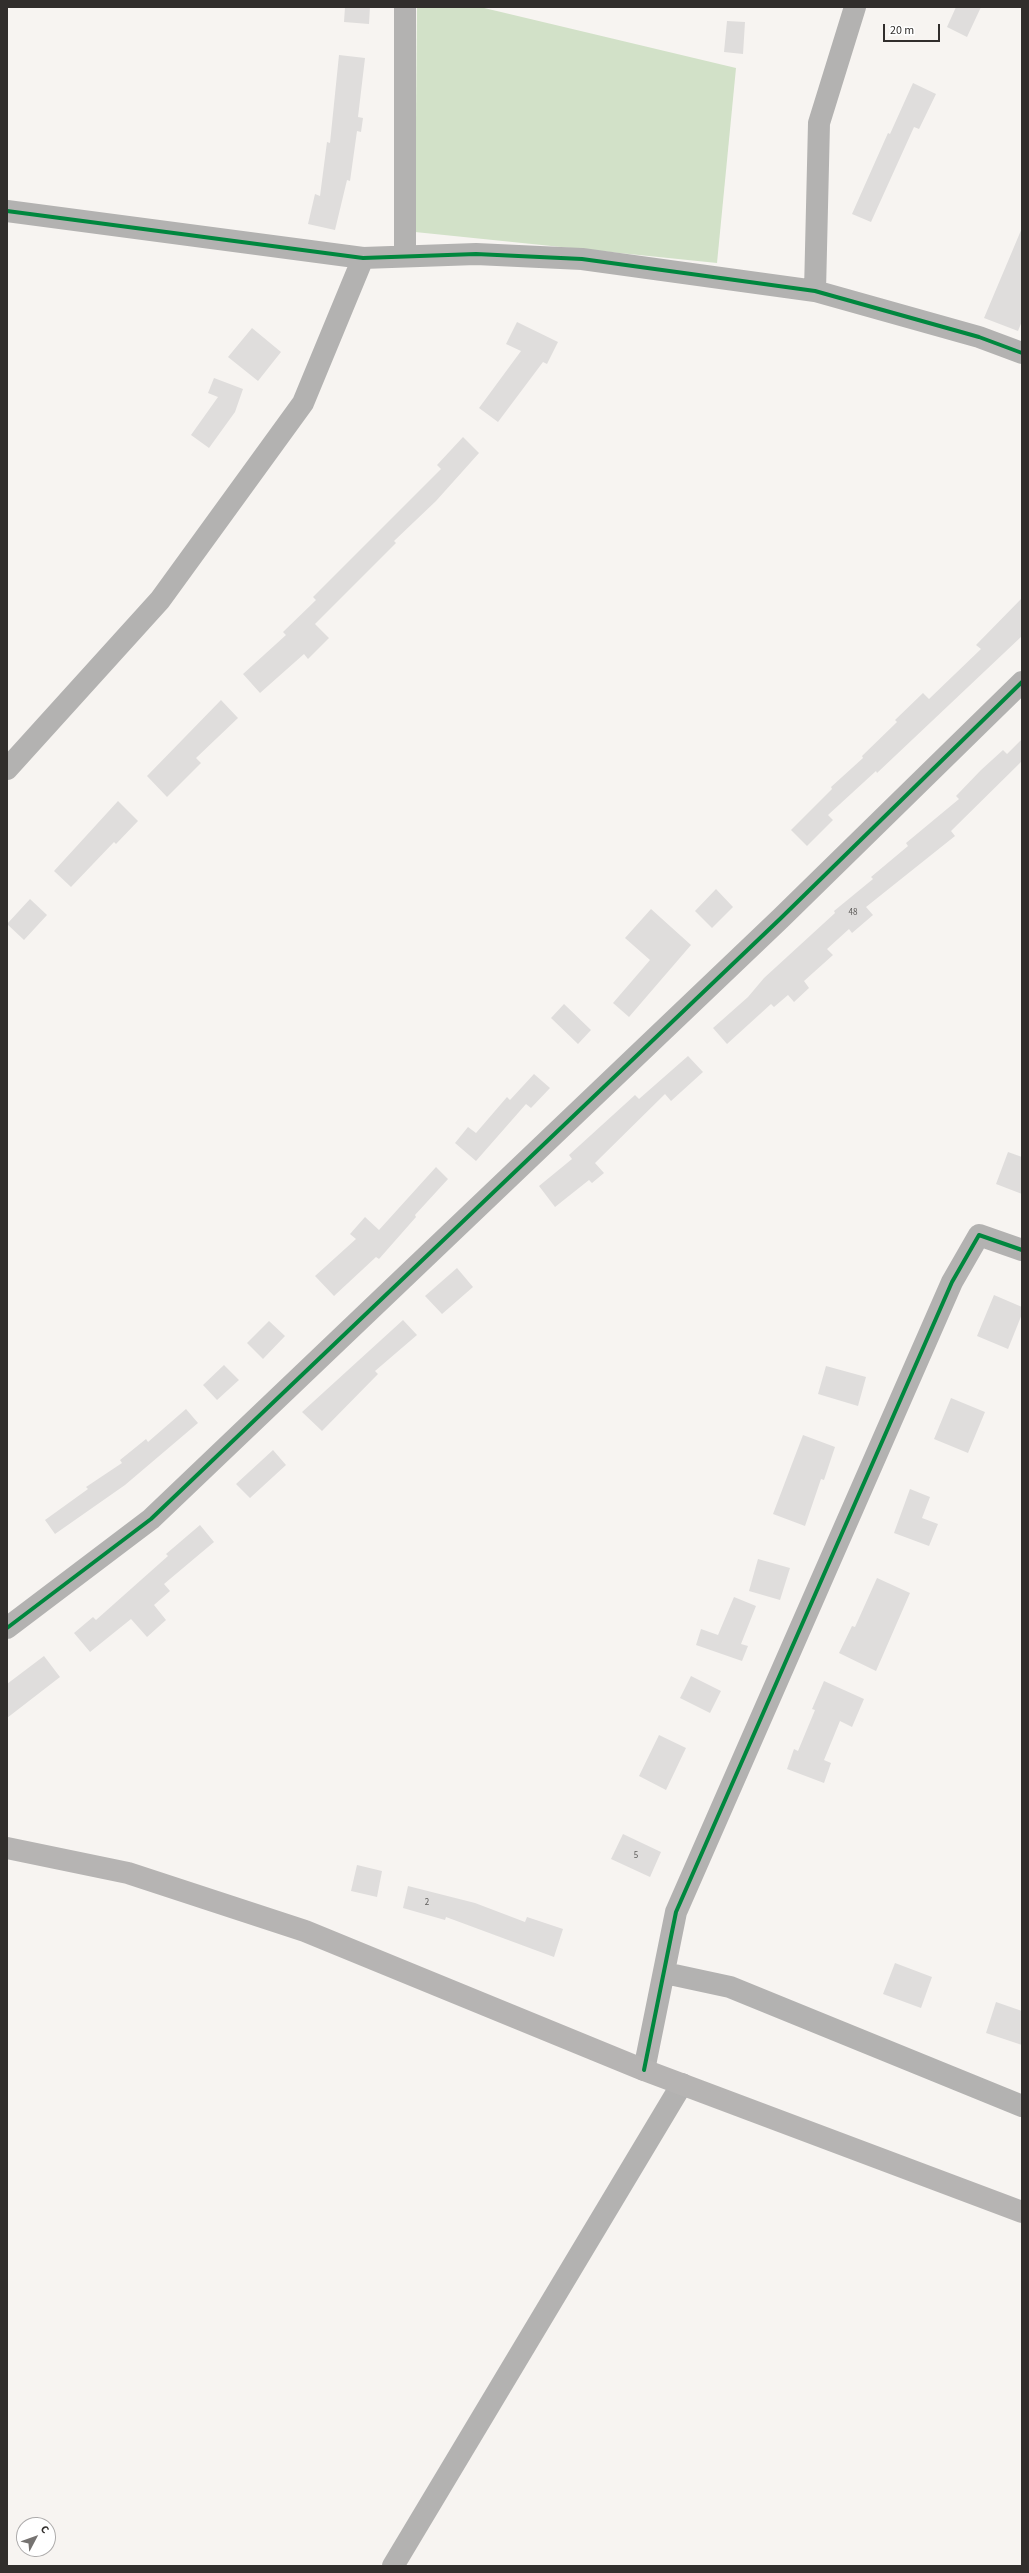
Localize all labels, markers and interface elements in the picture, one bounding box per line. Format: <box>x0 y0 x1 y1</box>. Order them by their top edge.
scale bar <box>885 16 942 42</box>
text: 20 m <box>890 22 914 39</box>
house number: 48 <box>849 908 857 918</box>
house number: 5 <box>634 1851 638 1861</box>
house number: 2 <box>425 1898 429 1908</box>
north arrow <box>16 2517 56 2557</box>
text: С <box>37 2522 52 2537</box>

